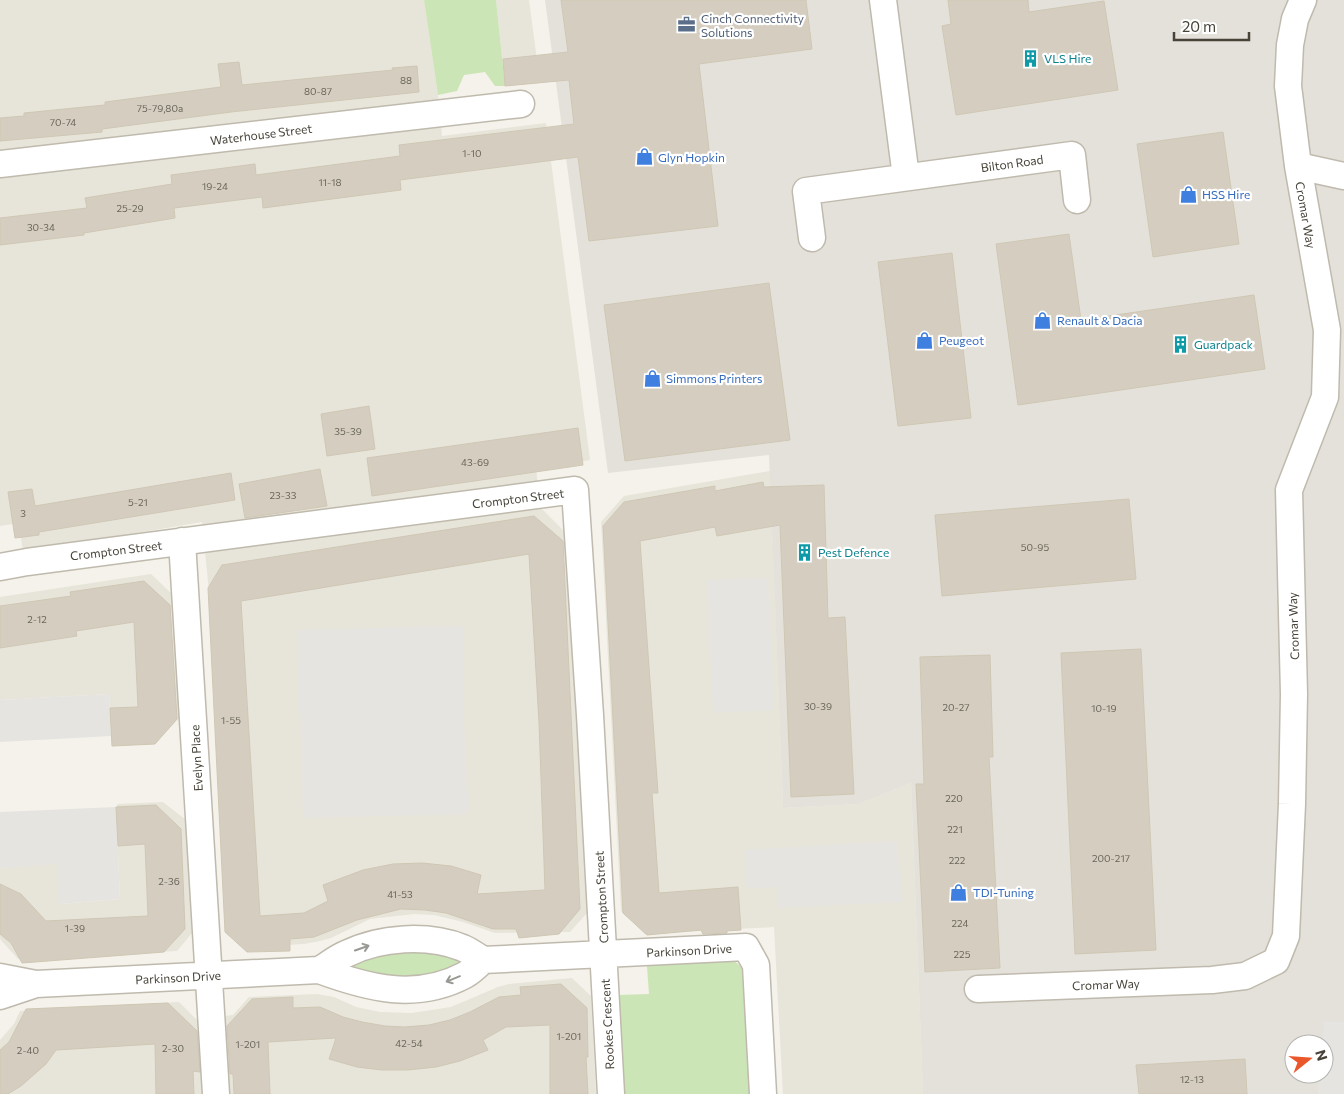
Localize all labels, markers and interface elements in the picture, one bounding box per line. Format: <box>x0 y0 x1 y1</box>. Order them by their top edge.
scale bar <box>1174 10 1249 42</box>
place label: Cinch Connectivity Solutions <box>701 11 804 39</box>
office icon: Cinch Connectivity Solutions <box>677 15 697 35</box>
text: 20 m <box>1182 17 1216 35</box>
building icon: VLS Hire <box>1020 48 1040 68</box>
place label: VLS Hire <box>1044 51 1091 65</box>
house number: 88 <box>400 74 412 86</box>
house number: 80-87 <box>304 85 332 97</box>
house number: 75-79,80a <box>137 102 183 114</box>
house number: 70-74 <box>50 116 76 128</box>
street label: Waterhouse Street <box>209 121 313 147</box>
house number: 1-10 <box>462 147 482 159</box>
shop icon: Glyn Hopkin <box>634 147 654 167</box>
place label: Glyn Hopkin <box>658 150 725 164</box>
street label: Bilton Road <box>980 152 1044 174</box>
house number: 11-18 <box>318 176 342 188</box>
house number: 19-24 <box>202 180 228 192</box>
street label: Cromar Way <box>1293 180 1319 250</box>
shop icon: HSS Hire <box>1178 184 1198 204</box>
place label: HSS Hire <box>1202 187 1250 201</box>
house number: 25-29 <box>116 202 144 214</box>
house number: 30-34 <box>27 221 55 233</box>
shop icon: Renault & Dacia <box>1033 310 1053 330</box>
place label: Renault & Dacia <box>1057 313 1143 327</box>
shop icon: Peugeot <box>915 330 935 350</box>
place label: Peugeot <box>939 333 984 347</box>
building icon: Guardpack <box>1170 334 1190 354</box>
place label: Guardpack <box>1194 337 1254 351</box>
shop icon: Simmons Printers <box>642 368 662 388</box>
place label: Simmons Printers <box>666 371 762 385</box>
house number: 35-39 <box>334 425 362 437</box>
house number: 43-69 <box>461 456 489 468</box>
street label: Crompton Street <box>471 485 565 511</box>
house number: 23-33 <box>270 489 297 501</box>
house number: 5-21 <box>128 496 148 508</box>
house number: 3 <box>20 507 26 519</box>
street label: Crompton Street <box>69 537 163 563</box>
house number: 50-95 <box>1021 541 1049 553</box>
building icon: Pest Defence <box>794 542 814 562</box>
place label: Pest Defence <box>818 545 889 559</box>
street label: Cromar Way <box>1285 592 1301 660</box>
house number: 2-12 <box>27 613 47 625</box>
house number: 30-39 <box>804 700 832 712</box>
house number: 20-27 <box>942 701 970 713</box>
house number: 10-19 <box>1091 702 1117 714</box>
house number: 1-55 <box>221 714 241 726</box>
street label: Evelyn Place <box>187 724 205 792</box>
house number: 220 <box>945 792 963 804</box>
house number: 221 <box>947 823 963 835</box>
street label: Crompton Street <box>592 850 610 944</box>
house number: 200-217 <box>1092 852 1130 864</box>
house number: 222 <box>949 854 966 866</box>
house number: 2-36 <box>158 875 180 887</box>
shop icon: TDI-Tuning <box>949 882 969 902</box>
place label: TDI-Tuning <box>973 885 1035 899</box>
house number: 41-53 <box>387 888 413 900</box>
house number: 224 <box>952 917 968 929</box>
house number: 1-39 <box>65 922 85 934</box>
street label: Parkinson Drive <box>646 941 732 959</box>
one-way arrow <box>354 943 369 952</box>
house number: 225 <box>954 948 971 960</box>
street label: Parkinson Drive <box>135 968 221 986</box>
one-way arrow <box>446 975 461 985</box>
street label: Cromar Way <box>1072 976 1140 992</box>
street label: Rookes Crescent <box>598 978 616 1070</box>
house number: 1-201 <box>557 1030 581 1042</box>
north arrow <box>1284 1034 1334 1084</box>
house number: 42-54 <box>395 1037 423 1049</box>
house number: 1-201 <box>236 1038 260 1050</box>
house number: 2-30 <box>162 1042 184 1054</box>
house number: 2-40 <box>17 1044 39 1056</box>
text: N <box>1312 1048 1332 1063</box>
house number: 12-13 <box>1180 1073 1204 1085</box>

